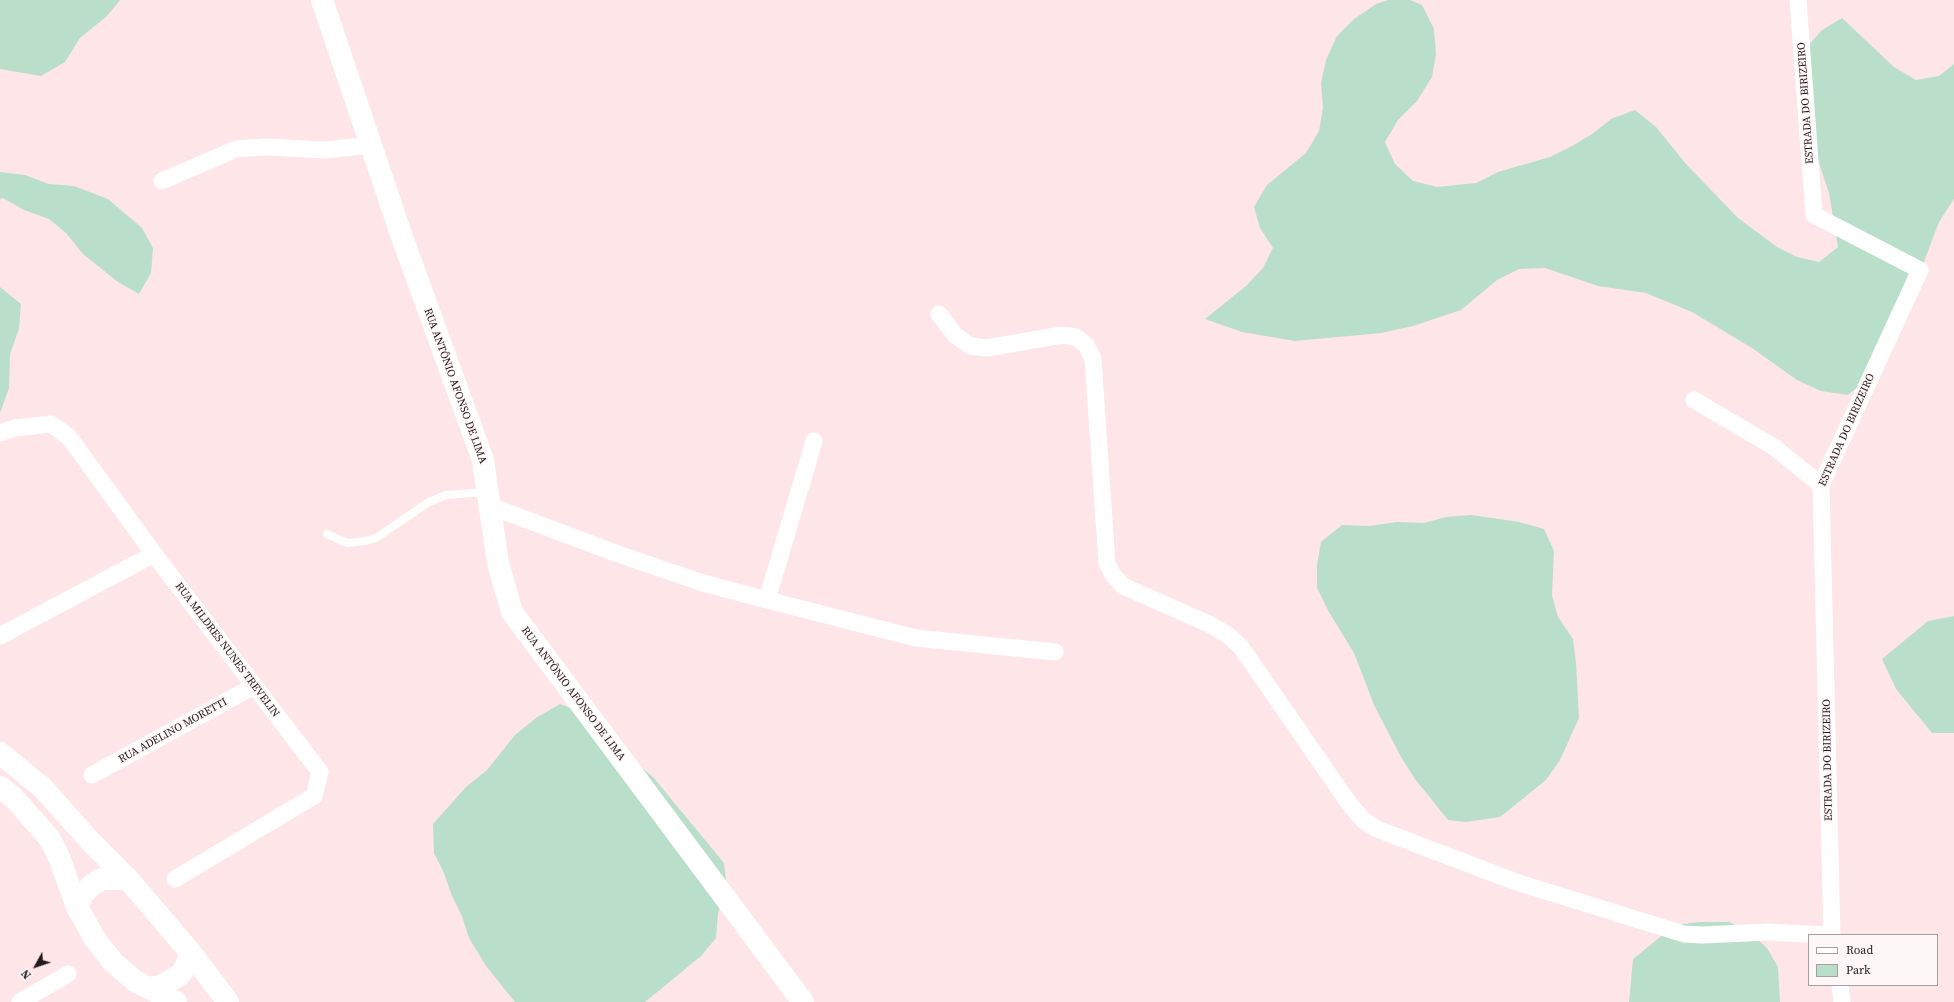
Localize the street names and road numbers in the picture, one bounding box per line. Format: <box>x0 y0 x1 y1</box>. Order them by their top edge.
street label: ESTRADA DO BIRIZEIRO <box>1795 42 1817 164</box>
street label: RUA ANTÔNIO AFONSO DE LIMA <box>421 306 489 466</box>
street label: ESTRADA DO BIRIZEIRO <box>1816 372 1878 488</box>
street label: RUA MILDRES NUNES TREVELIN <box>172 580 282 720</box>
street label: RUA ANTÔNIO AFONSO DE LIMA <box>518 624 628 764</box>
street label: RUA ADELINO MORETTI <box>116 696 230 766</box>
street label: ESTRADA DO BIRIZEIRO <box>1820 699 1836 821</box>

